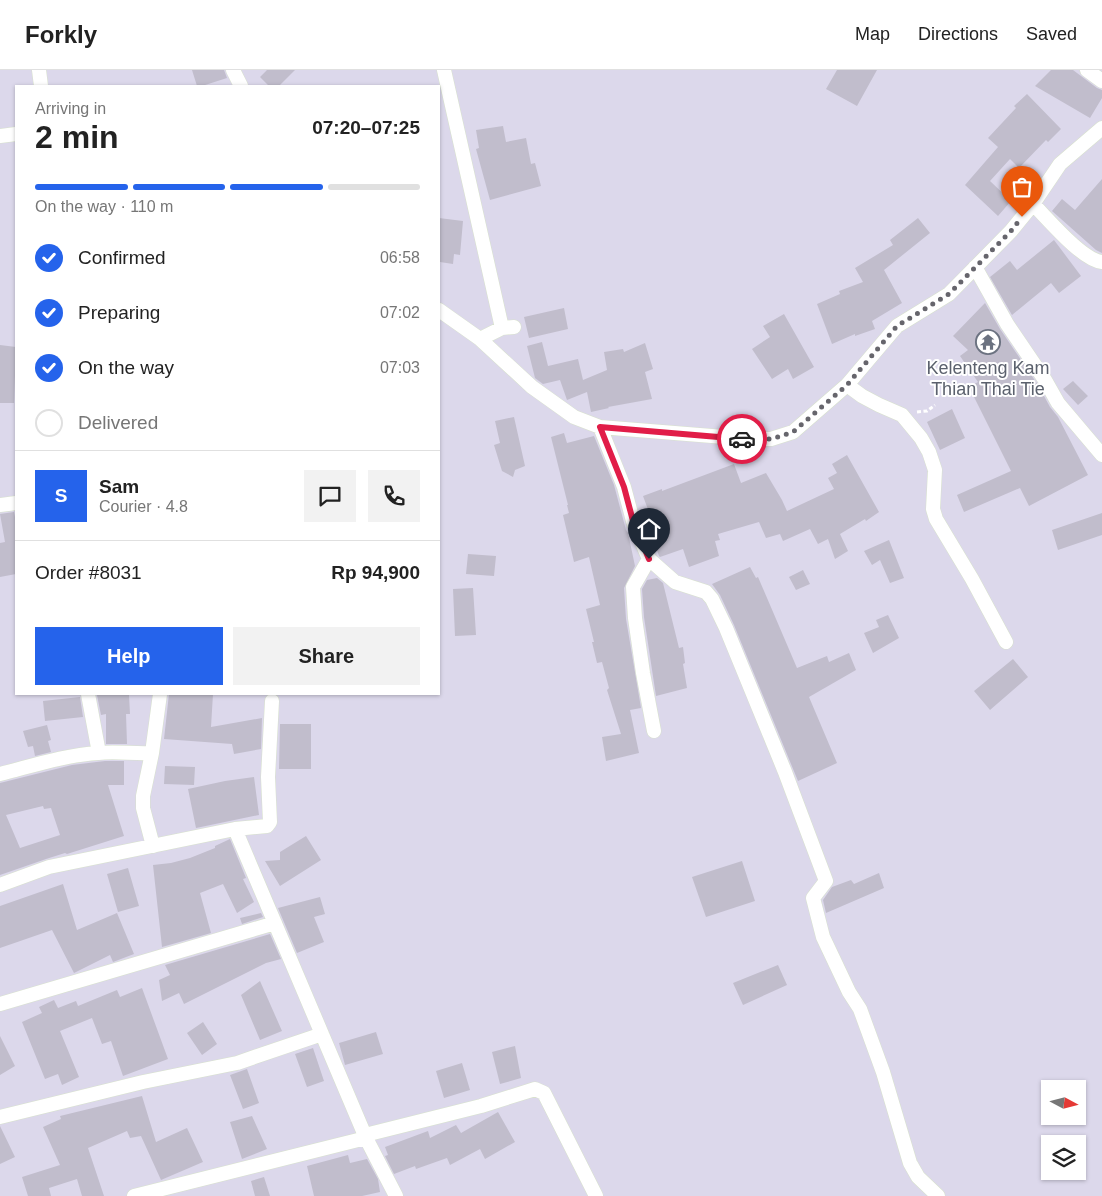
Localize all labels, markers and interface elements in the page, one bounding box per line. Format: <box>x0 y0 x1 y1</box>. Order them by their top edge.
text: Forkly <box>25 21 97 48</box>
text: Map <box>855 24 890 44</box>
text: Directions <box>918 24 998 44</box>
text: Saved <box>1026 24 1077 44</box>
text: Arriving in <box>35 100 106 117</box>
text: 07:20–07:25 <box>312 117 420 138</box>
text: 2 min <box>35 119 119 155</box>
pin <box>1001 166 1043 217</box>
icon: bag <box>1008 173 1036 201</box>
text: On the way · 110 m <box>35 198 173 215</box>
icon: check <box>35 244 63 272</box>
text: Confirmed <box>78 247 166 268</box>
text: 06:58 <box>380 249 420 266</box>
icon: check <box>35 299 63 327</box>
text: Preparing <box>78 302 160 323</box>
text: 07:02 <box>380 304 420 321</box>
temple icon: Kelenteng Kam Thian Thai Tie <box>975 329 1001 355</box>
icon: check <box>35 354 63 382</box>
text: On the way <box>78 357 174 378</box>
place label: Kelenteng Kam Thian Thai Tie <box>926 358 1050 399</box>
text: 07:03 <box>380 359 420 376</box>
text: Delivered <box>78 412 158 433</box>
courier <box>717 414 767 464</box>
icon: car <box>728 425 756 453</box>
button: chat <box>304 470 356 522</box>
button: phone <box>368 470 420 522</box>
text: Sam <box>99 476 139 497</box>
text: S <box>55 485 67 506</box>
text: Courier · 4.8 <box>99 498 188 515</box>
pin <box>628 508 670 559</box>
icon: home <box>635 515 663 543</box>
text: Order #8031 <box>35 562 142 583</box>
text: Rp 94,900 <box>331 562 420 583</box>
button: Help <box>35 627 223 685</box>
button: Share <box>233 627 420 685</box>
north arrow <box>1041 1080 1086 1125</box>
map controls <box>1041 1080 1086 1180</box>
button: layers <box>1041 1135 1086 1180</box>

